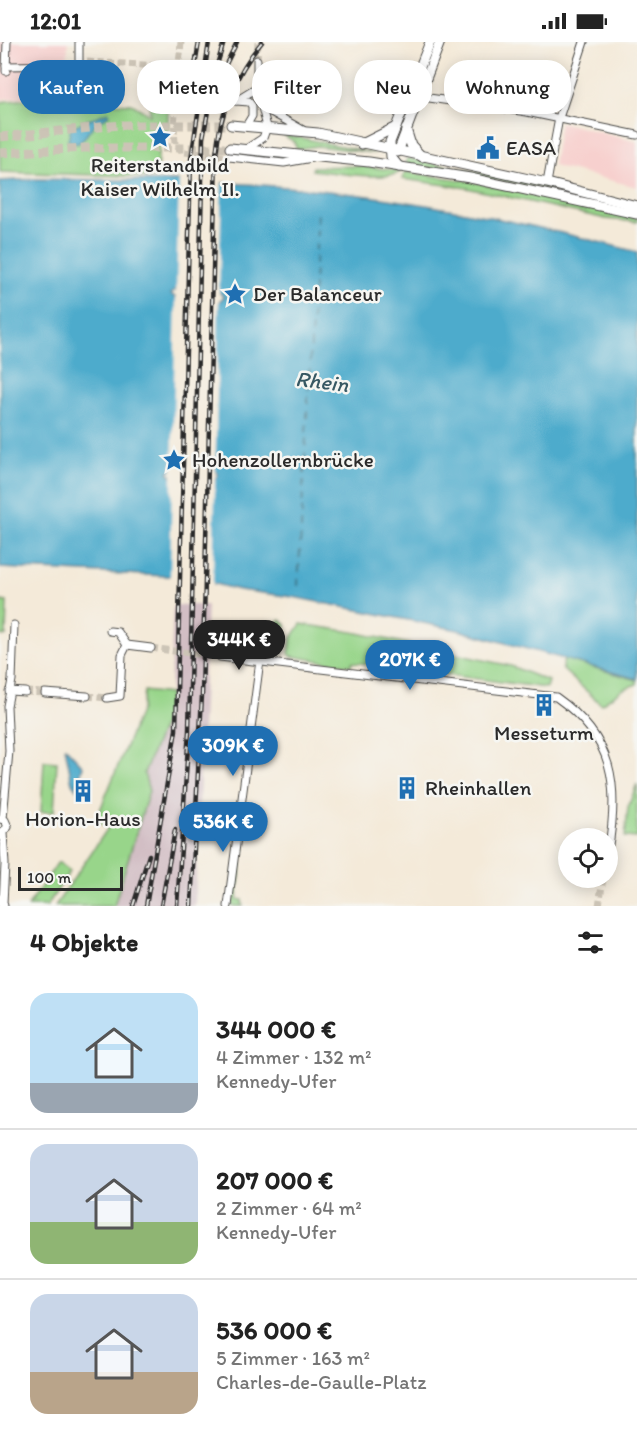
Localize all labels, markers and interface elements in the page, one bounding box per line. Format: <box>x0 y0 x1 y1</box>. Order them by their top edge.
text: 12:01 <box>30 8 81 35</box>
chip: Kaufen <box>18 60 125 114</box>
chip: Mieten <box>137 60 240 114</box>
chip: Filter <box>252 60 342 114</box>
chip: Neu <box>354 60 432 114</box>
chip: Wohnung <box>444 60 571 114</box>
place icon: Reiterstandbild Kaiser Wilhelm II. <box>147 124 173 150</box>
public building icon: EASA <box>475 135 501 161</box>
place label: EASA <box>506 135 557 160</box>
place label: Reiterstandbild Kaiser Wilhelm II. <box>80 152 240 201</box>
place icon: Der Balanceur <box>222 281 248 307</box>
place label: Der Balanceur <box>253 281 382 306</box>
water label: Rhein <box>294 365 350 398</box>
place icon: Hohenzollernbrücke <box>161 447 187 473</box>
place label: Hohenzollernbrücke <box>192 447 374 472</box>
pin: 344K € <box>190 620 288 671</box>
text: 344K € <box>207 627 271 651</box>
pin: 207K € <box>361 640 459 691</box>
text: 207K € <box>379 647 441 671</box>
building icon: Messeturm <box>531 692 557 718</box>
place label: Messeturm <box>494 720 594 745</box>
pin: 309K € <box>184 726 282 777</box>
text: 309K € <box>202 733 264 757</box>
building icon: Rheinhallen <box>394 775 420 801</box>
place label: Rheinhallen <box>425 775 532 800</box>
building icon: Horion-Haus <box>70 778 96 804</box>
pin: 536K € <box>174 802 272 853</box>
place label: Horion-Haus <box>25 806 141 831</box>
text: 536K € <box>193 809 253 833</box>
map controls <box>558 828 618 888</box>
button: locate <box>558 828 618 888</box>
scale bar <box>18 864 123 892</box>
text: 100 m <box>27 868 71 887</box>
text: 4 Objekte <box>30 926 138 958</box>
icon: filters <box>574 926 607 959</box>
text: 344 000 € <box>216 1013 336 1045</box>
icon: home <box>78 1017 150 1089</box>
text: 4 Zimmer · 132 m² <box>216 1045 371 1069</box>
text: Kennedy-Ufer <box>216 1069 336 1093</box>
text: 207 000 € <box>216 1164 333 1196</box>
icon: home <box>78 1168 150 1240</box>
text: 2 Zimmer · 64 m² <box>216 1196 362 1220</box>
text: Kennedy-Ufer <box>216 1220 336 1244</box>
text: 536 000 € <box>216 1314 332 1346</box>
icon: home <box>78 1318 150 1390</box>
text: 5 Zimmer · 163 m² <box>216 1346 370 1370</box>
text: Charles-de-Gaulle-Platz <box>216 1370 426 1394</box>

